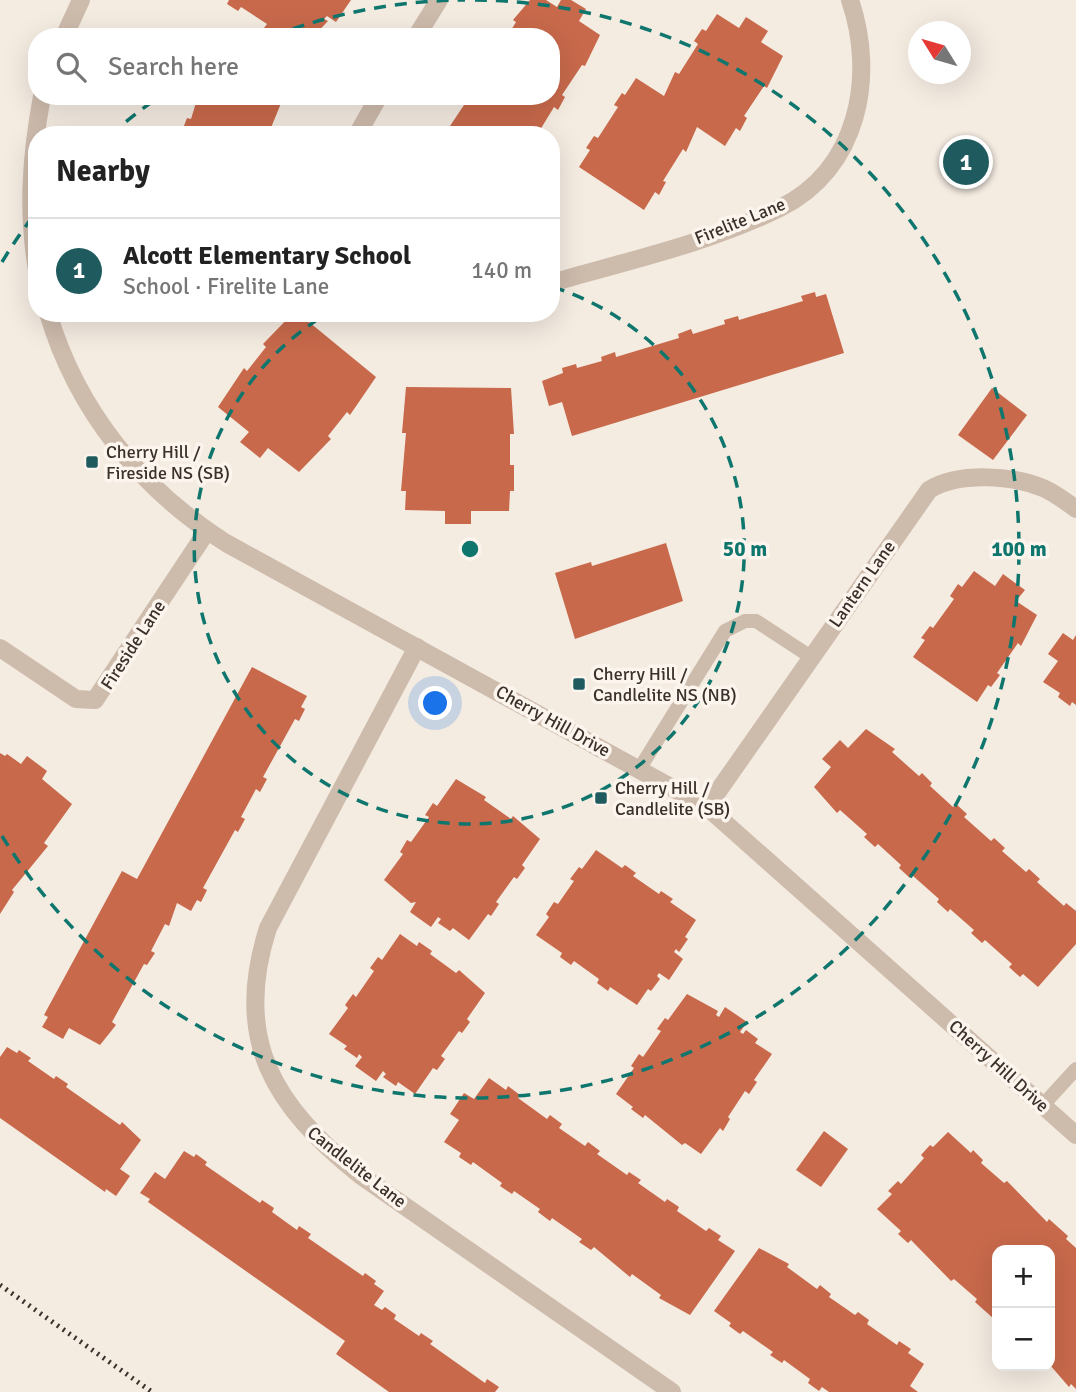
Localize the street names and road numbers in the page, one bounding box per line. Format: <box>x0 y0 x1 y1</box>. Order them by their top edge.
street label: Firelite Lane <box>691 193 789 249</box>
street label: Lantern Lane <box>824 536 900 632</box>
street label: Fireside Lane <box>96 596 170 694</box>
street label: Cherry Hill Drive <box>492 681 614 761</box>
street label: Cherry Hill Drive <box>944 1015 1054 1117</box>
street label: Candlelite Lane <box>303 1122 411 1212</box>

